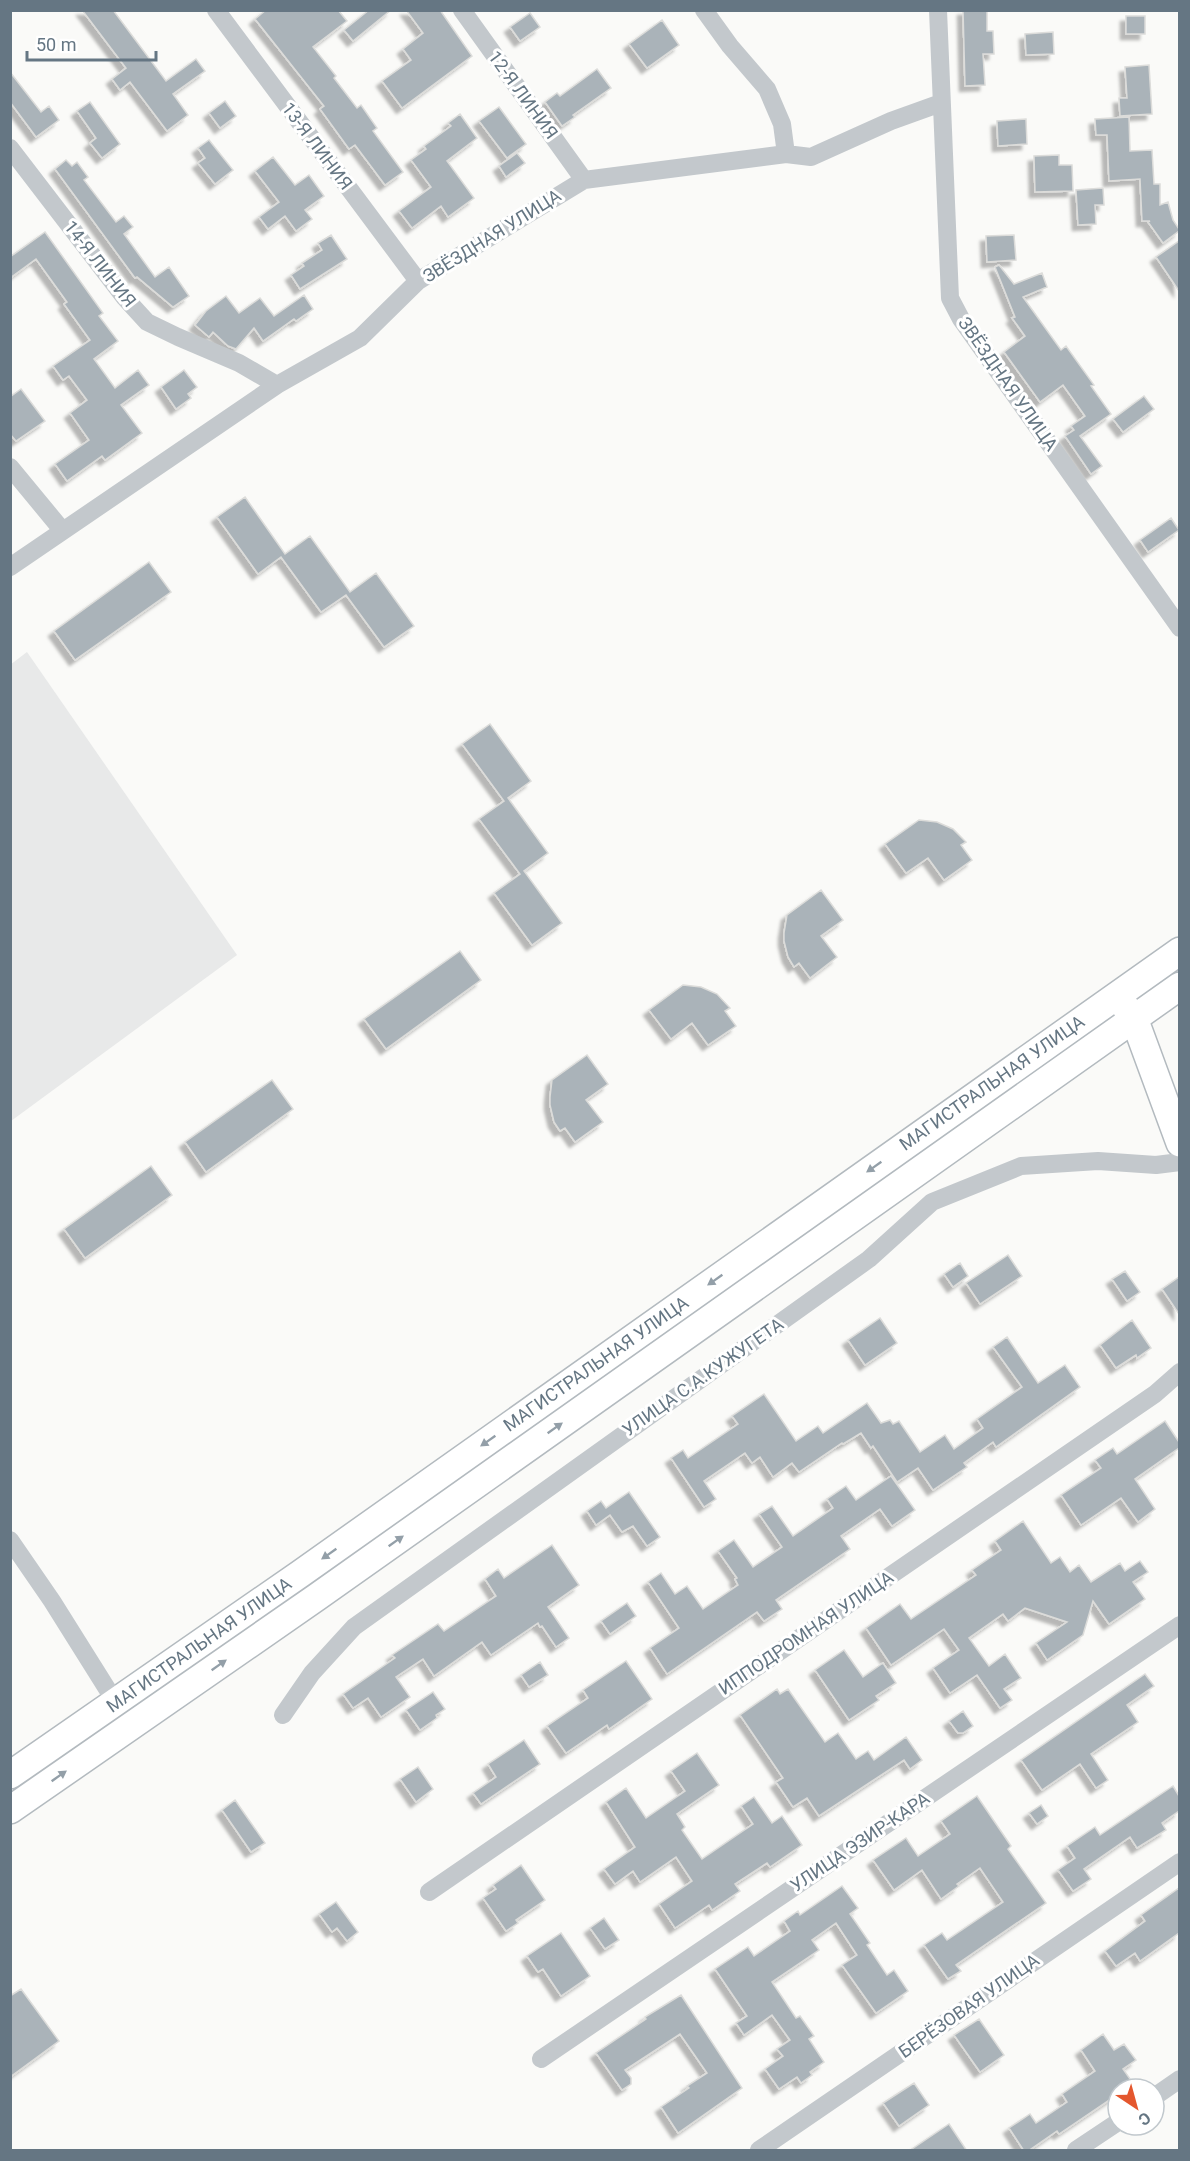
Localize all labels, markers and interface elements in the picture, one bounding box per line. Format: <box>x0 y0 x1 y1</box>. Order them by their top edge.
scale bar <box>27 24 156 62</box>
text: 50 m <box>36 34 76 55</box>
street label: 12-Я ЛИНИЯ <box>484 47 562 143</box>
street label: 13-Я ЛИНИЯ <box>278 98 357 193</box>
street label: ЗВЁЗДНАЯ УЛИЦА <box>419 185 565 286</box>
street label: 14-Я ЛИНИЯ <box>60 216 141 311</box>
street label: ЗВЁЗДНАЯ УЛИЦА <box>954 313 1063 455</box>
street label: МАГИСТРАЛЬНАЯ УЛИЦА <box>895 1010 1088 1155</box>
one-way arrow <box>867 1161 883 1173</box>
one-way arrow <box>708 1274 724 1286</box>
street label: МАГИСТРАЛЬНАЯ УЛИЦА <box>499 1291 692 1436</box>
street label: УЛИЦА С.А.КУЖУГЕТА <box>618 1313 787 1440</box>
one-way arrow <box>547 1423 562 1435</box>
one-way arrow <box>480 1435 496 1447</box>
one-way arrow <box>387 1535 403 1547</box>
one-way arrow <box>321 1548 337 1560</box>
street label: ИППОДРОМНАЯ УЛИЦА <box>715 1566 897 1699</box>
street label: МАГИСТРАЛЬНАЯ УЛИЦА <box>102 1572 295 1717</box>
one-way arrow <box>211 1660 227 1671</box>
one-way arrow <box>50 1770 66 1782</box>
street label: УЛИЦА ЭЗИР-КАРА <box>786 1787 933 1896</box>
street label: БЕРЁЗОВАЯ УЛИЦА <box>894 1949 1043 2062</box>
north arrow <box>1106 2077 1166 2137</box>
text: С <box>1135 2108 1154 2129</box>

